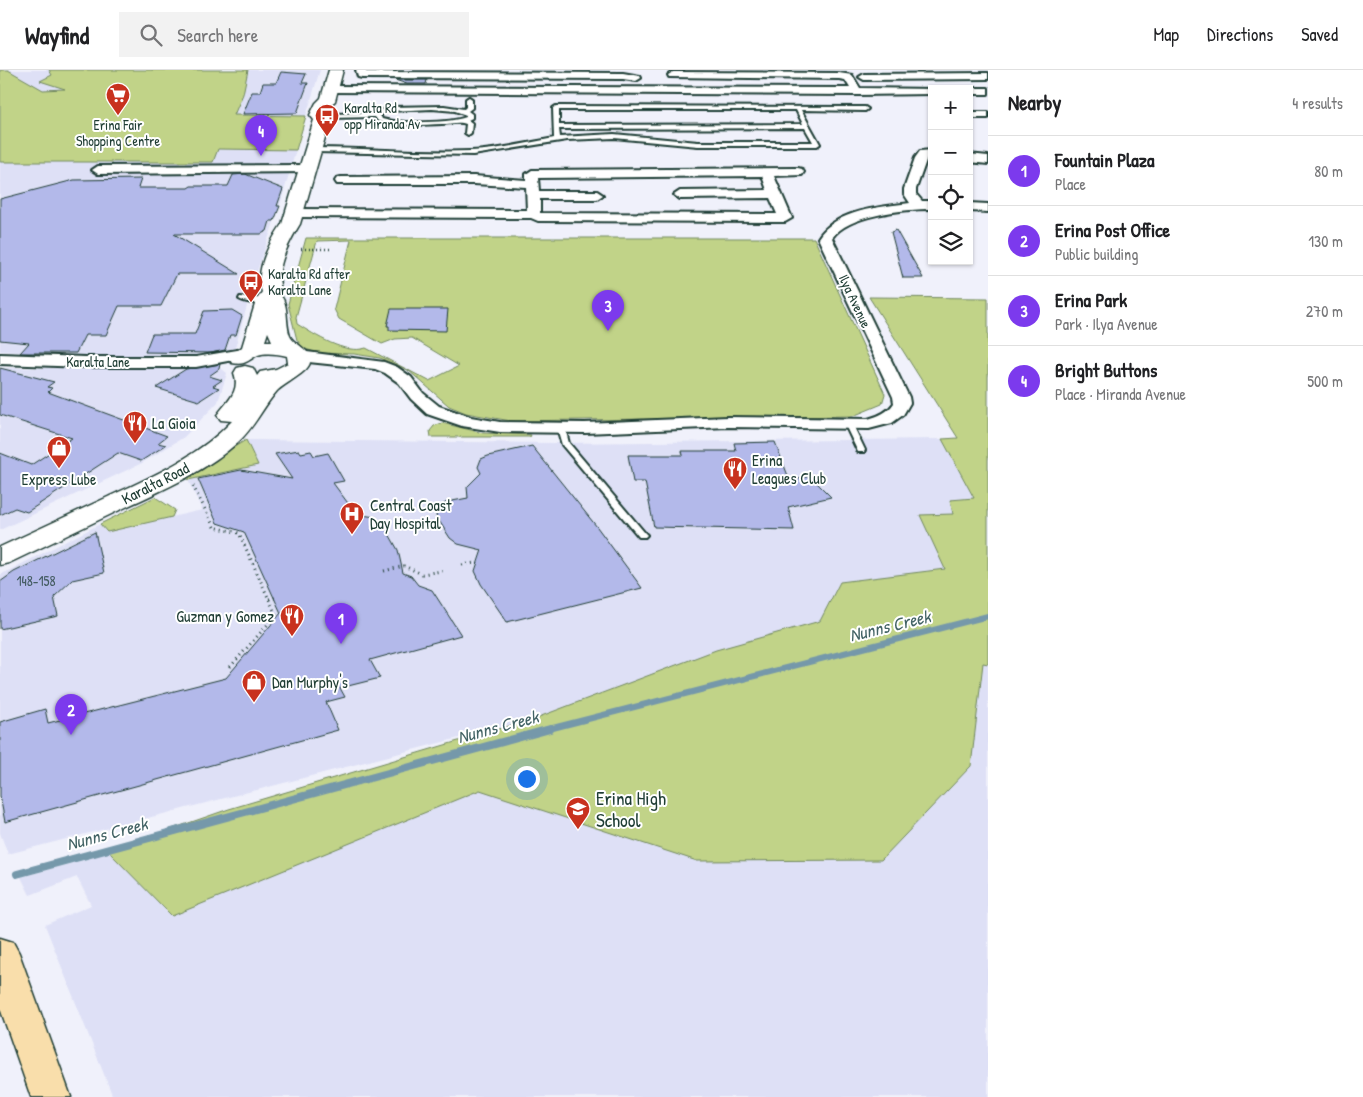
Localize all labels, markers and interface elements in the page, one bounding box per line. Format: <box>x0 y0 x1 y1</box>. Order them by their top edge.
search box <box>119 12 469 57</box>
text: Wayfind <box>25 19 89 51</box>
icon: search <box>137 21 165 49</box>
text: Search here <box>177 22 258 48</box>
text: Map <box>1154 22 1179 47</box>
text: Directions <box>1207 22 1273 47</box>
text: Saved <box>1301 22 1338 47</box>
supermarket icon: Erina Fair Shopping Centre <box>105 82 131 116</box>
map controls <box>928 85 973 265</box>
button: + <box>928 85 973 130</box>
text: Nearby <box>1008 88 1061 117</box>
text: 4 results <box>1292 92 1343 114</box>
place label: Karalta Rd opp Miranda Av <box>344 98 421 134</box>
bus stop icon: Karalta Rd opp Miranda Av <box>314 103 340 137</box>
place label: Erina Fair Shopping Centre <box>76 115 161 151</box>
pin: 4 <box>245 115 277 156</box>
button: − <box>928 130 973 175</box>
text: Fountain Plaza <box>1055 147 1154 173</box>
text: 1 <box>1021 160 1027 182</box>
text: 80 m <box>1314 160 1343 182</box>
text: Place <box>1055 173 1086 195</box>
button: locate <box>928 175 973 220</box>
text: Erina Post Office <box>1055 217 1170 243</box>
button: layers <box>928 220 973 265</box>
text: 2 <box>1020 230 1028 252</box>
text: 130 m <box>1308 230 1343 252</box>
text: Public building <box>1055 243 1138 265</box>
place label: Karalta Rd after Karalta Lane <box>268 264 351 299</box>
bus stop icon: Karalta Rd after Karalta Lane <box>238 269 264 303</box>
street label: Ilya Avenue <box>834 271 876 332</box>
text: Erina Park <box>1055 287 1127 313</box>
pin: 3 <box>592 290 624 331</box>
text: 3 <box>1020 300 1028 322</box>
text: 270 m <box>1306 300 1343 322</box>
text: Park · Ilya Avenue <box>1055 313 1158 335</box>
street label: Karalta Lane <box>66 352 130 371</box>
text: Bright Buttons <box>1055 357 1157 383</box>
text: 4 <box>1021 370 1027 392</box>
text: 500 m <box>1307 370 1343 392</box>
text: Place · Miranda Avenue <box>1055 383 1186 405</box>
restaurant icon: La Gioia <box>122 410 148 444</box>
place label: La Gioia <box>152 412 195 434</box>
shop icon: Express Lube <box>46 435 72 469</box>
place label: Erina Leagues Club <box>752 449 826 489</box>
restaurant icon: Erina Leagues Club <box>722 456 748 490</box>
street label: Karalta Road <box>117 457 193 509</box>
place label: Express Lube <box>22 468 97 490</box>
place label: Central Coast Day Hospital <box>370 494 452 534</box>
hospital icon: Central Coast Day Hospital <box>339 501 365 535</box>
house number: 148-158 <box>16 571 56 590</box>
restaurant icon: Guzman y Gomez <box>279 603 305 637</box>
pin: 1 <box>325 603 357 644</box>
water label: Nunns Creek <box>847 603 935 648</box>
place label: Guzman y Gomez <box>176 605 274 627</box>
shop icon: Dan Murphy's <box>241 669 267 703</box>
place label: Dan Murphy's <box>272 671 348 693</box>
pin: 2 <box>55 694 87 735</box>
water label: Nunns Creek <box>455 703 543 749</box>
your location <box>514 766 540 792</box>
place label: Erina High School <box>596 785 666 833</box>
school or university icon: Erina High School <box>565 796 591 830</box>
water label: Nunns Creek <box>64 810 152 856</box>

